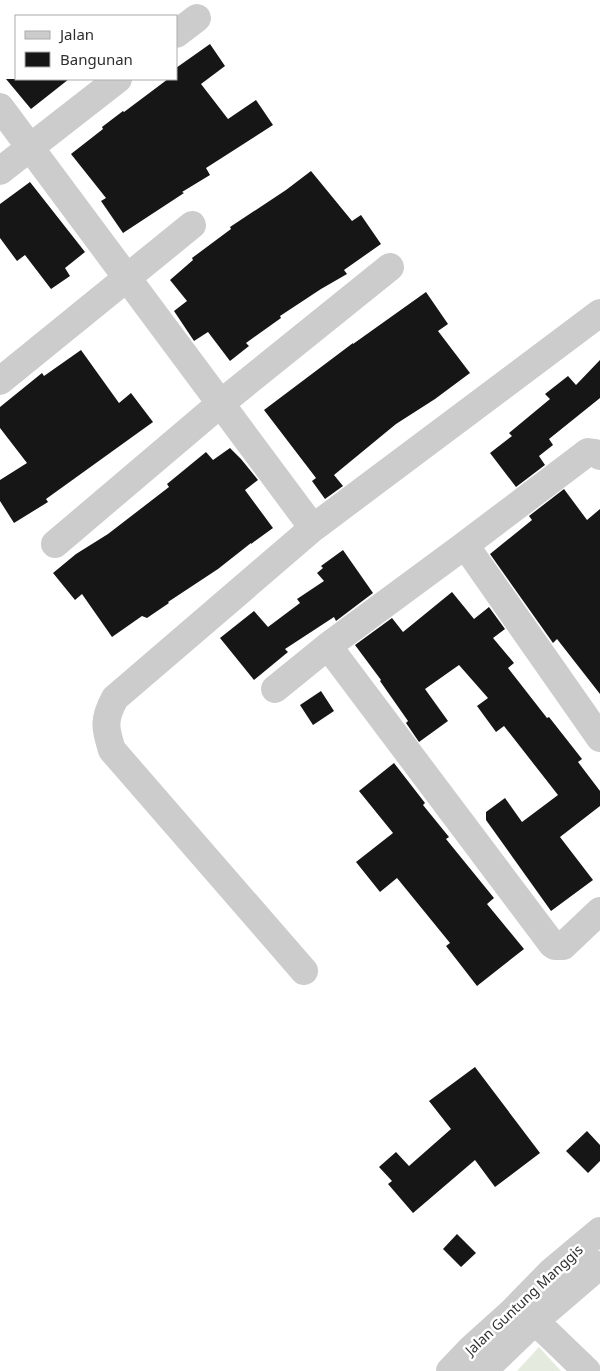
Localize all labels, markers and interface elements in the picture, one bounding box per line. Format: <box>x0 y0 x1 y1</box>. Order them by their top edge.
legend <box>15 15 178 80</box>
text: Jalan <box>58 24 94 44</box>
text: Bangunan <box>60 49 133 69</box>
street label: Jalan Guntung Manggis <box>459 1240 587 1361</box>

